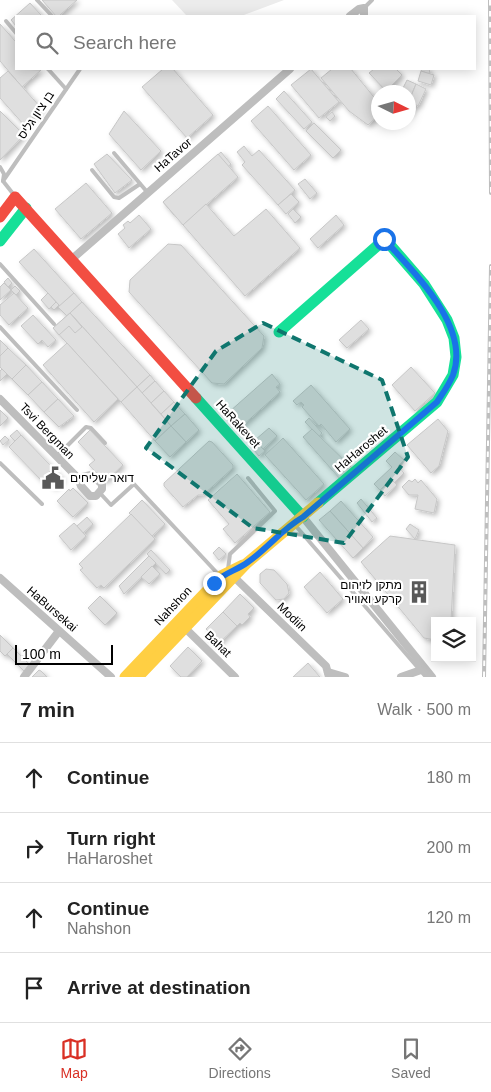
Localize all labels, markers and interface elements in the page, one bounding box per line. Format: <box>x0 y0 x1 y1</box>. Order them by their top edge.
search box <box>15 15 476 70</box>
icon: search <box>33 29 61 57</box>
text: Search here <box>73 32 177 53</box>
north arrow <box>371 85 416 130</box>
street label: בן ציון גליס <box>15 88 57 142</box>
street label: HaTavor <box>152 135 194 175</box>
route start <box>373 228 396 251</box>
street label: HaRakevet <box>213 397 264 451</box>
street label: Tsvi Bergman <box>17 400 77 462</box>
street label: HaHaroshet <box>332 423 391 475</box>
public building icon: דואר שליחים <box>40 465 66 491</box>
place label: דואר שליחים <box>70 471 134 485</box>
route end <box>203 572 226 595</box>
place label: מתקן לזיהום קרקע ואוויר <box>340 578 402 606</box>
building icon: מתקן לזיהום קרקע ואוויר <box>406 579 432 605</box>
street label: HaBursekai <box>24 583 80 635</box>
street label: Nahshon <box>151 584 195 628</box>
street label: Modiin <box>274 600 310 634</box>
map controls <box>431 617 476 662</box>
button: layers <box>431 617 476 662</box>
street label: Bahat <box>202 628 235 660</box>
scale bar <box>15 642 112 665</box>
text: 100 m <box>22 646 61 662</box>
text: 7 min <box>20 698 75 721</box>
text: Walk · 500 m <box>377 701 471 718</box>
icon: ahead <box>20 764 48 792</box>
text: Continue <box>67 767 149 788</box>
text: 180 m <box>427 769 471 786</box>
text: Turn right <box>67 828 155 849</box>
icon: right <box>20 834 48 862</box>
text: 200 m <box>427 839 471 856</box>
text: HaHaroshet <box>67 850 152 867</box>
text: Continue <box>67 898 149 919</box>
icon: ahead <box>20 904 48 932</box>
text: 120 m <box>427 909 471 926</box>
text: Nahshon <box>67 920 131 937</box>
icon: arrive <box>20 974 48 1002</box>
text: Arrive at destination <box>67 977 251 998</box>
tab: Map <box>60 1035 88 1081</box>
tab: Directions <box>209 1035 271 1081</box>
tab: Saved <box>391 1035 431 1081</box>

